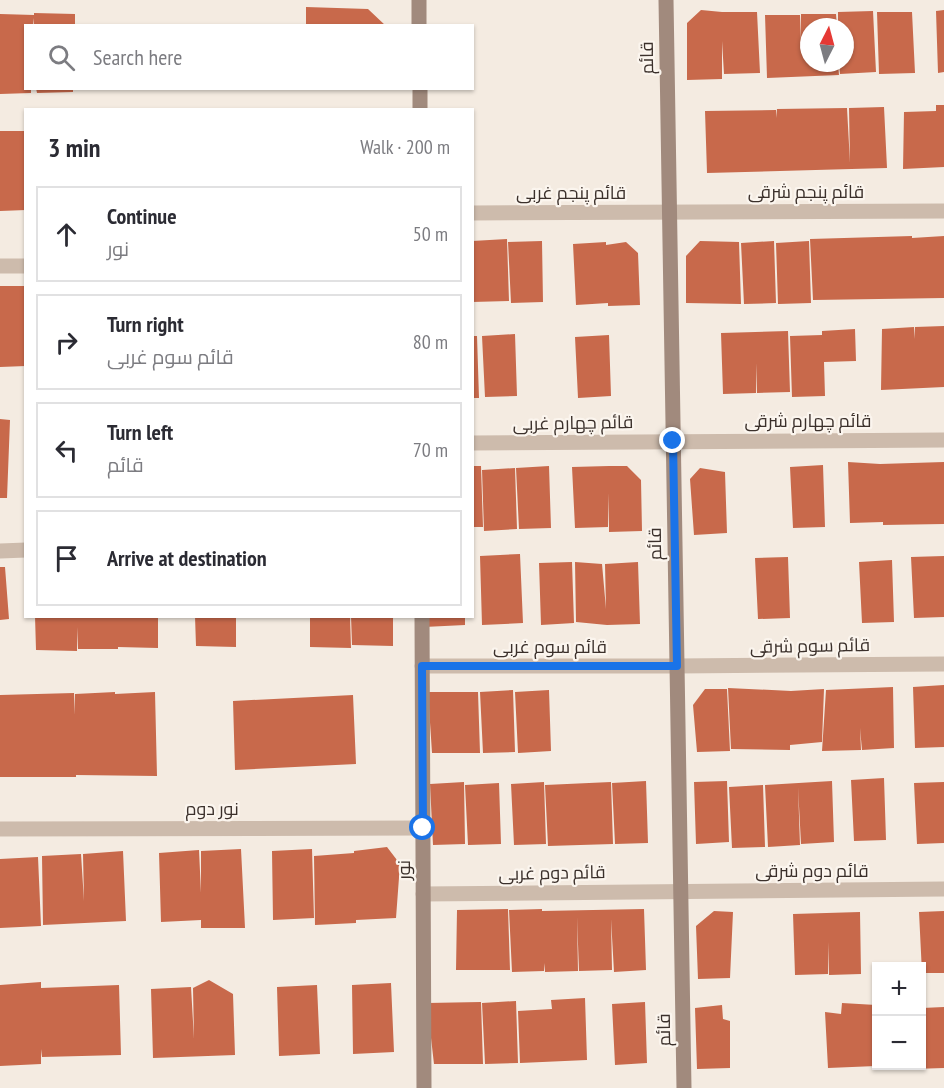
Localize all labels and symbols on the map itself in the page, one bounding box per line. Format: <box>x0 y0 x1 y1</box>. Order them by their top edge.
north arrow <box>800 18 854 72</box>
street label: قائم <box>635 41 659 75</box>
street label: قائم پنجم شرقی <box>748 180 864 204</box>
street label: قائم پنجم غربی <box>516 181 626 205</box>
street label: قائم چهارم شرقی <box>745 409 871 433</box>
street label: قائم چهارم غربی <box>513 410 633 436</box>
route end <box>659 427 685 453</box>
street label: قائم <box>643 527 667 561</box>
street label: قائم سوم شرقی <box>750 633 870 659</box>
street label: قائم سوم غربی <box>493 635 607 659</box>
street label: نور دوم <box>185 797 239 821</box>
route start <box>409 814 435 840</box>
street label: قائم دوم شرقی <box>755 859 869 883</box>
street label: نور <box>392 860 415 881</box>
street label: قائم دوم غربی <box>498 860 606 886</box>
street label: قائم <box>652 1013 676 1047</box>

